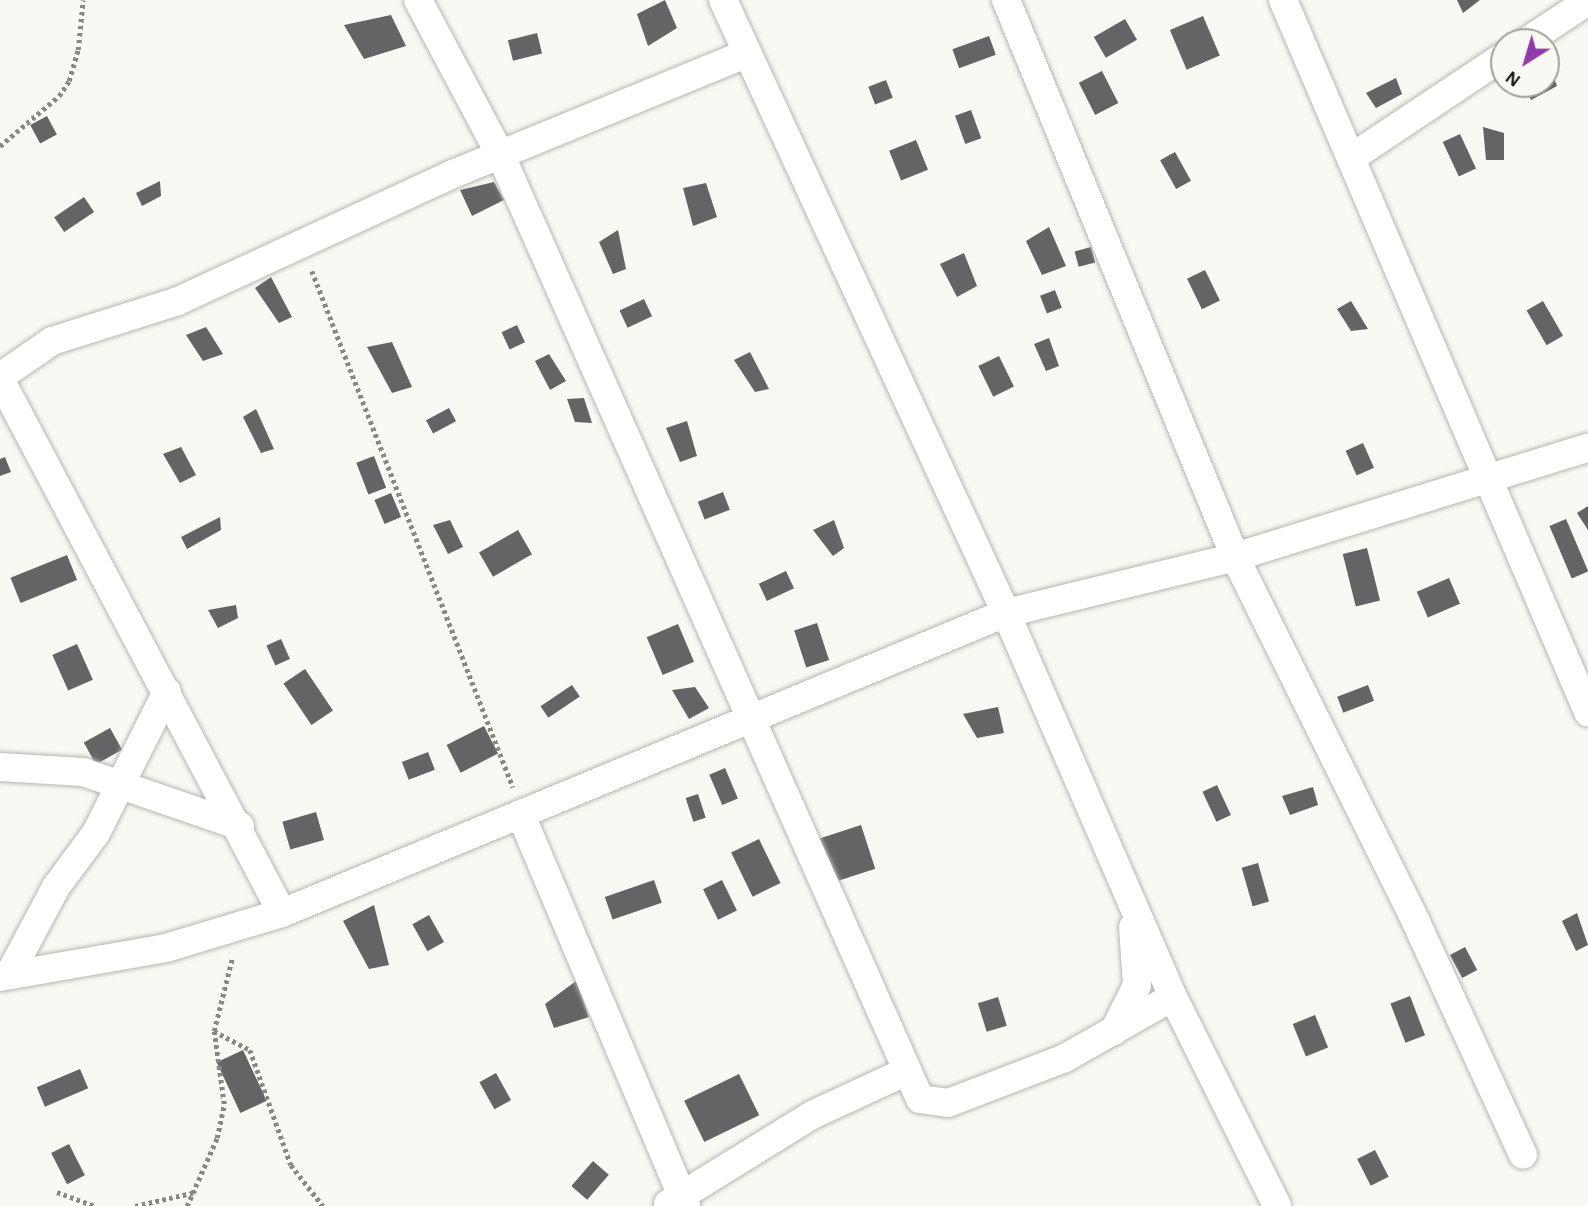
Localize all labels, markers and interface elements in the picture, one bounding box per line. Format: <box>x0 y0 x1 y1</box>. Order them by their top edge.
north arrow <box>1490 28 1560 98</box>
text: N <box>1502 67 1524 90</box>

